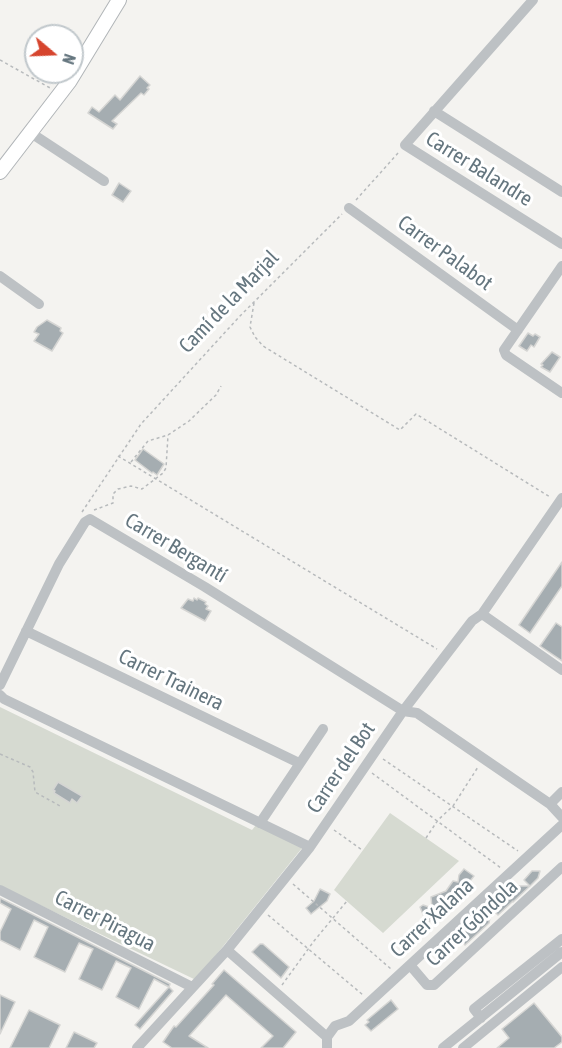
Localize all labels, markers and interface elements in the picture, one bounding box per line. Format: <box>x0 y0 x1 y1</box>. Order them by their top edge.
north arrow <box>24 24 84 84</box>
text: N <box>59 52 79 67</box>
street label: Carrer Balandre <box>421 126 537 212</box>
street label: Carrer Palabot <box>393 210 497 296</box>
street label: Camí de la Marjal <box>174 245 284 359</box>
street label: Carrer Bergantí <box>120 508 232 588</box>
street label: Carrer Trainera <box>114 644 228 716</box>
street label: Carrer del Bot <box>301 718 381 818</box>
street label: Carrer Xalana <box>385 873 479 963</box>
street label: Carrer Góndola <box>421 874 523 972</box>
street label: Carrer Piragua <box>51 885 159 957</box>

